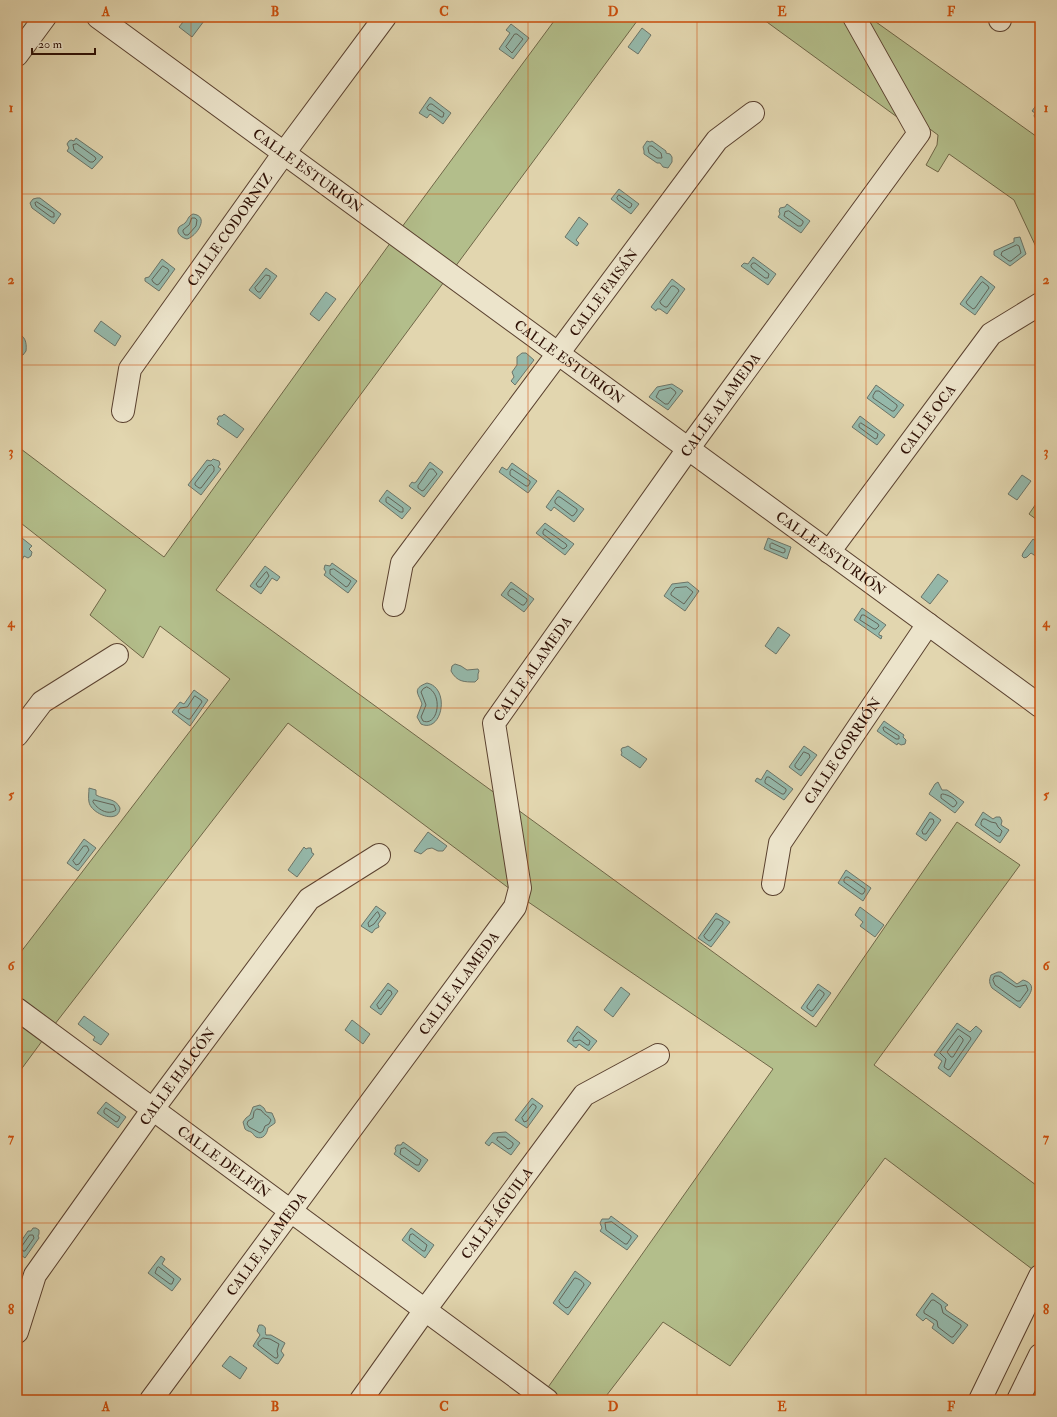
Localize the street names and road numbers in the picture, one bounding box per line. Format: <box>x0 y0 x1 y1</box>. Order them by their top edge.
street label: CALLE ESTURIÓN <box>250 125 366 217</box>
street label: CALLE CODORNIZ <box>183 169 276 290</box>
street label: CALLE FAISÁN <box>565 245 642 340</box>
street label: CALLE ESTURIÓN <box>511 316 628 408</box>
street label: CALLE ALAMEDA <box>677 349 764 460</box>
street label: CALLE OCA <box>896 381 959 458</box>
street label: CALLE ESTURIÓN <box>773 507 889 599</box>
street label: CALLE ALAMEDA <box>490 613 575 724</box>
street label: CALLE GORRIÓN <box>800 694 885 807</box>
street label: CALLE ALAMEDA <box>415 928 503 1038</box>
street label: CALLE HALCÓN <box>136 1024 219 1129</box>
street label: CALLE DELFÍN <box>174 1122 274 1202</box>
street label: CALLE ÁGUILA <box>457 1164 536 1262</box>
street label: CALLE ALAMEDA <box>222 1189 310 1299</box>

